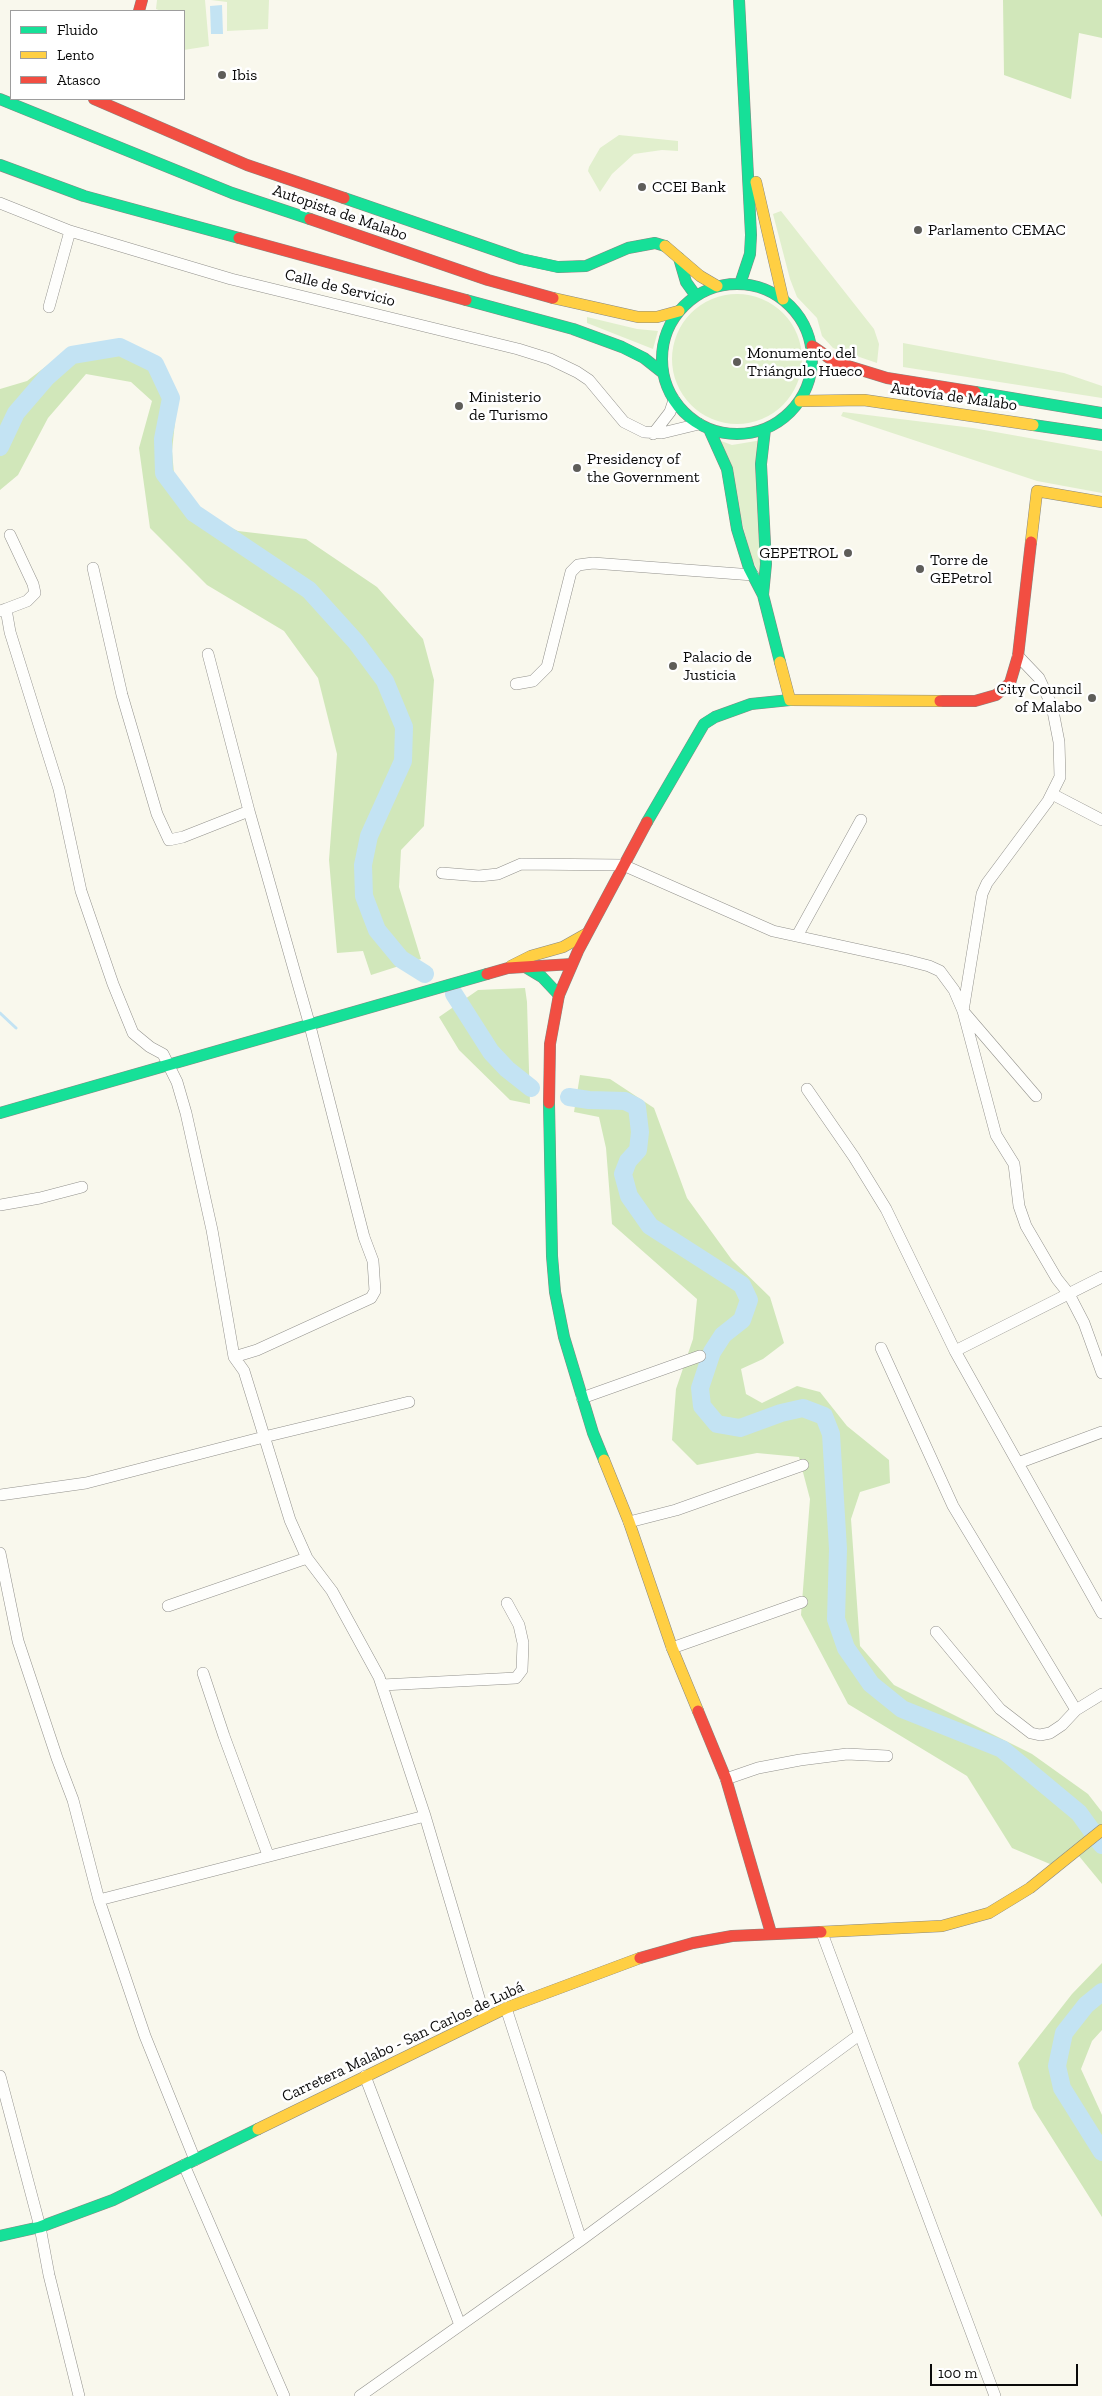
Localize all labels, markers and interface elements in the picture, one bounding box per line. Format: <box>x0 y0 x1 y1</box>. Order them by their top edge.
legend <box>10 10 185 100</box>
text: Fluido <box>57 21 98 39</box>
text: Lento <box>57 46 94 64</box>
place label: Ibis <box>232 65 257 85</box>
marker: Ibis <box>216 69 228 81</box>
text: Atasco <box>57 71 101 89</box>
place label: CCEI Bank <box>652 177 726 197</box>
street label: Autopista de Malabo <box>270 181 410 245</box>
marker: CCEI Bank <box>636 181 648 193</box>
place label: Parlamento CEMAC <box>928 220 1066 240</box>
marker: Parlamento CEMAC <box>912 224 924 236</box>
street label: Calle de Servicio <box>283 265 397 311</box>
place label: Monumento del Triángulo Hueco <box>747 343 862 381</box>
marker: Monumento del Triángulo Hueco <box>731 356 743 368</box>
street label: Autovía de Malabo <box>890 379 1018 415</box>
place label: Ministerio de Turismo <box>469 387 548 425</box>
marker: Ministerio de Turismo <box>453 400 465 412</box>
place label: Presidency of the Government <box>587 449 700 487</box>
marker: Presidency of the Government <box>571 462 583 474</box>
place label: GEPETROL <box>759 543 838 563</box>
marker: GEPETROL <box>842 547 854 559</box>
place label: Torre de GEPetrol <box>930 550 992 588</box>
marker: Torre de GEPetrol <box>914 563 926 575</box>
place label: Palacio de Justicia <box>683 647 752 685</box>
marker: Palacio de Justicia <box>667 660 679 672</box>
place label: City Council of Malabo <box>997 679 1082 717</box>
marker: City Council of Malabo <box>1086 692 1098 704</box>
street label: Carretera Malabo - San Carlos de Lubá <box>279 1977 527 2107</box>
scale bar <box>932 2354 1080 2386</box>
text: 100 m <box>938 2364 977 2382</box>

